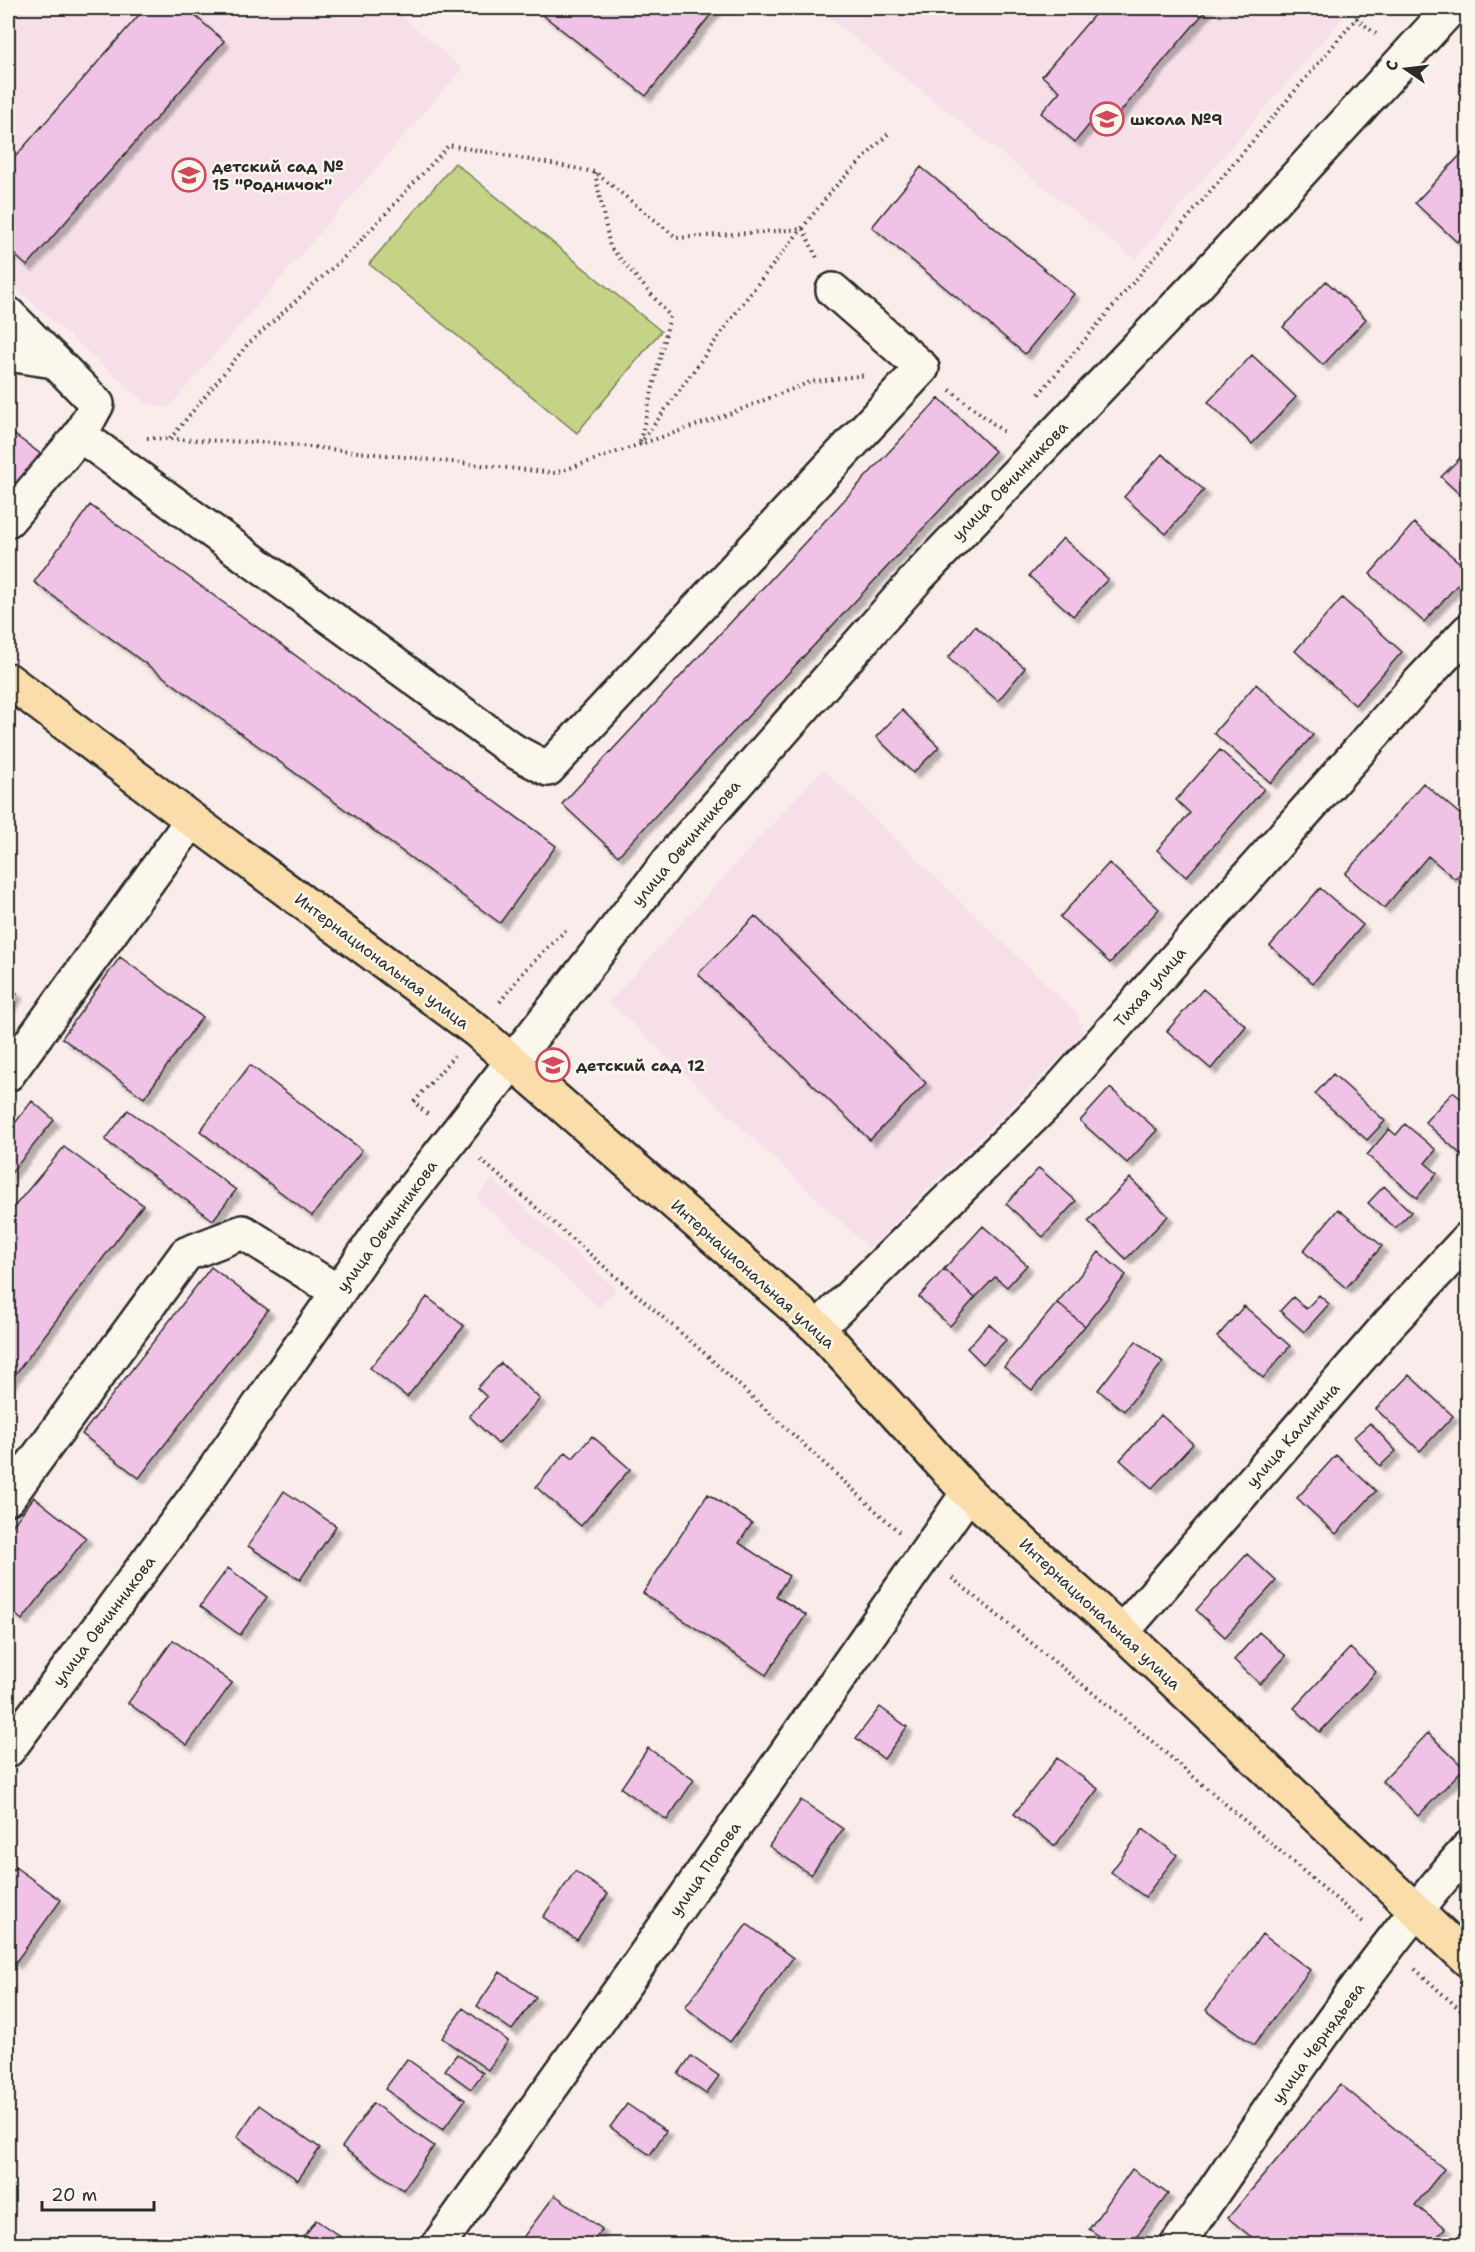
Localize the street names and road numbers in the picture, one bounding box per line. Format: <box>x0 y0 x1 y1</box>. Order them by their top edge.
street label: улица Овчинникова <box>947 417 1073 545</box>
street label: улица Овчинникова <box>627 776 745 910</box>
street label: Интернациональная улица <box>290 888 474 1034</box>
street label: Тихая улица <box>1109 943 1191 1031</box>
street label: улица Овчинникова <box>332 1156 442 1296</box>
street label: Интернациональная улица <box>667 1195 839 1353</box>
street label: улица Калинина <box>1242 1378 1344 1492</box>
street label: Интернациональная улица <box>1015 1534 1185 1695</box>
street label: улица Овчинникова <box>48 1551 160 1691</box>
street label: улица Попова <box>665 1817 746 1921</box>
street label: улица Чернядьева <box>1267 1978 1369 2108</box>

